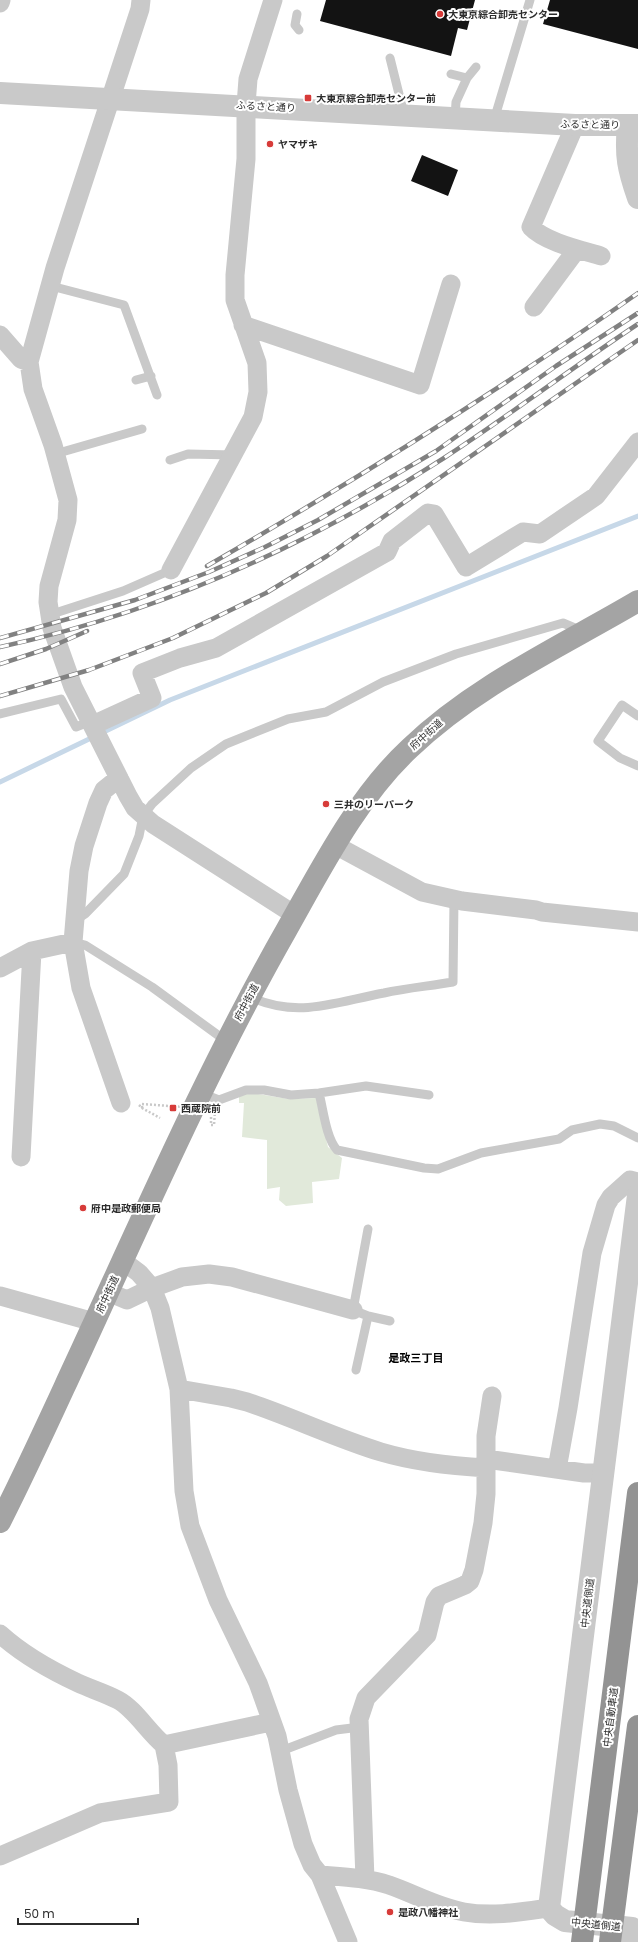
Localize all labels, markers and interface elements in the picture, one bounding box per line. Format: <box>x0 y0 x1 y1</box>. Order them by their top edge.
place label: 大東京綜合卸売センター <box>448 7 558 22</box>
marker: 大東京綜合卸売センター <box>435 9 445 19</box>
place label: 大東京綜合卸売センター前 <box>316 91 436 106</box>
marker: 大東京綜合卸売センター前 <box>303 93 313 103</box>
street label: ふるさと通り <box>236 97 296 116</box>
street label: ふるさと通り <box>560 116 620 133</box>
place label: ヤマザキ <box>278 137 318 152</box>
marker: ヤマザキ <box>265 139 275 149</box>
street label: 府中街道 <box>406 715 446 753</box>
place label: 三井のリーパーク <box>334 797 414 812</box>
marker: 三井のリーパーク <box>321 799 331 809</box>
street label: 府中街道 <box>230 981 262 1023</box>
place label: 西蔵院前 <box>181 1101 221 1116</box>
marker: 西蔵院前 <box>168 1103 178 1113</box>
place label: 府中是政郵便局 <box>91 1201 161 1216</box>
marker: 府中是政郵便局 <box>78 1203 88 1213</box>
street label: 府中街道 <box>92 1273 123 1316</box>
district label: 是政三丁目 <box>389 1350 444 1366</box>
street label: 中央道側道 <box>577 1577 598 1629</box>
street label: 中央自動車道 <box>599 1686 622 1748</box>
scale bar <box>18 1900 138 1926</box>
text: 50 m <box>24 1905 55 1922</box>
place label: 是政八幡神社 <box>398 1905 459 1920</box>
marker: 是政八幡神社 <box>385 1907 395 1917</box>
street label: 中央道側道 <box>570 1914 622 1935</box>

